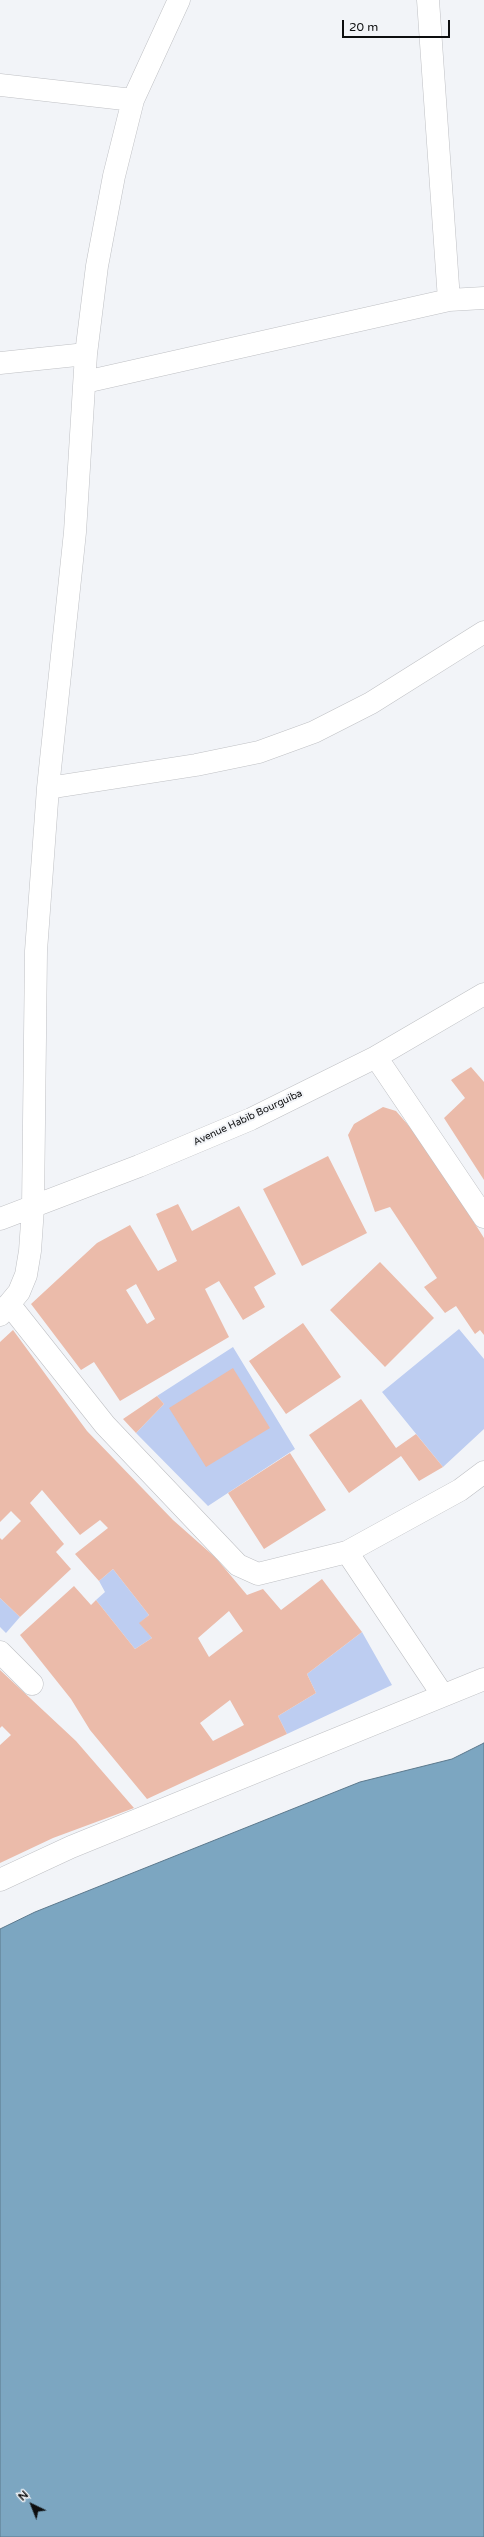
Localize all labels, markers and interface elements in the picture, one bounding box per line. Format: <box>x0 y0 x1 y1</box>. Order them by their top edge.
scale bar <box>344 12 452 38</box>
text: 20 m <box>349 20 378 34</box>
street label: Avenue Habib Bourguiba <box>192 1087 304 1149</box>
north arrow <box>12 2485 52 2525</box>
text: N <box>16 2488 31 2504</box>

